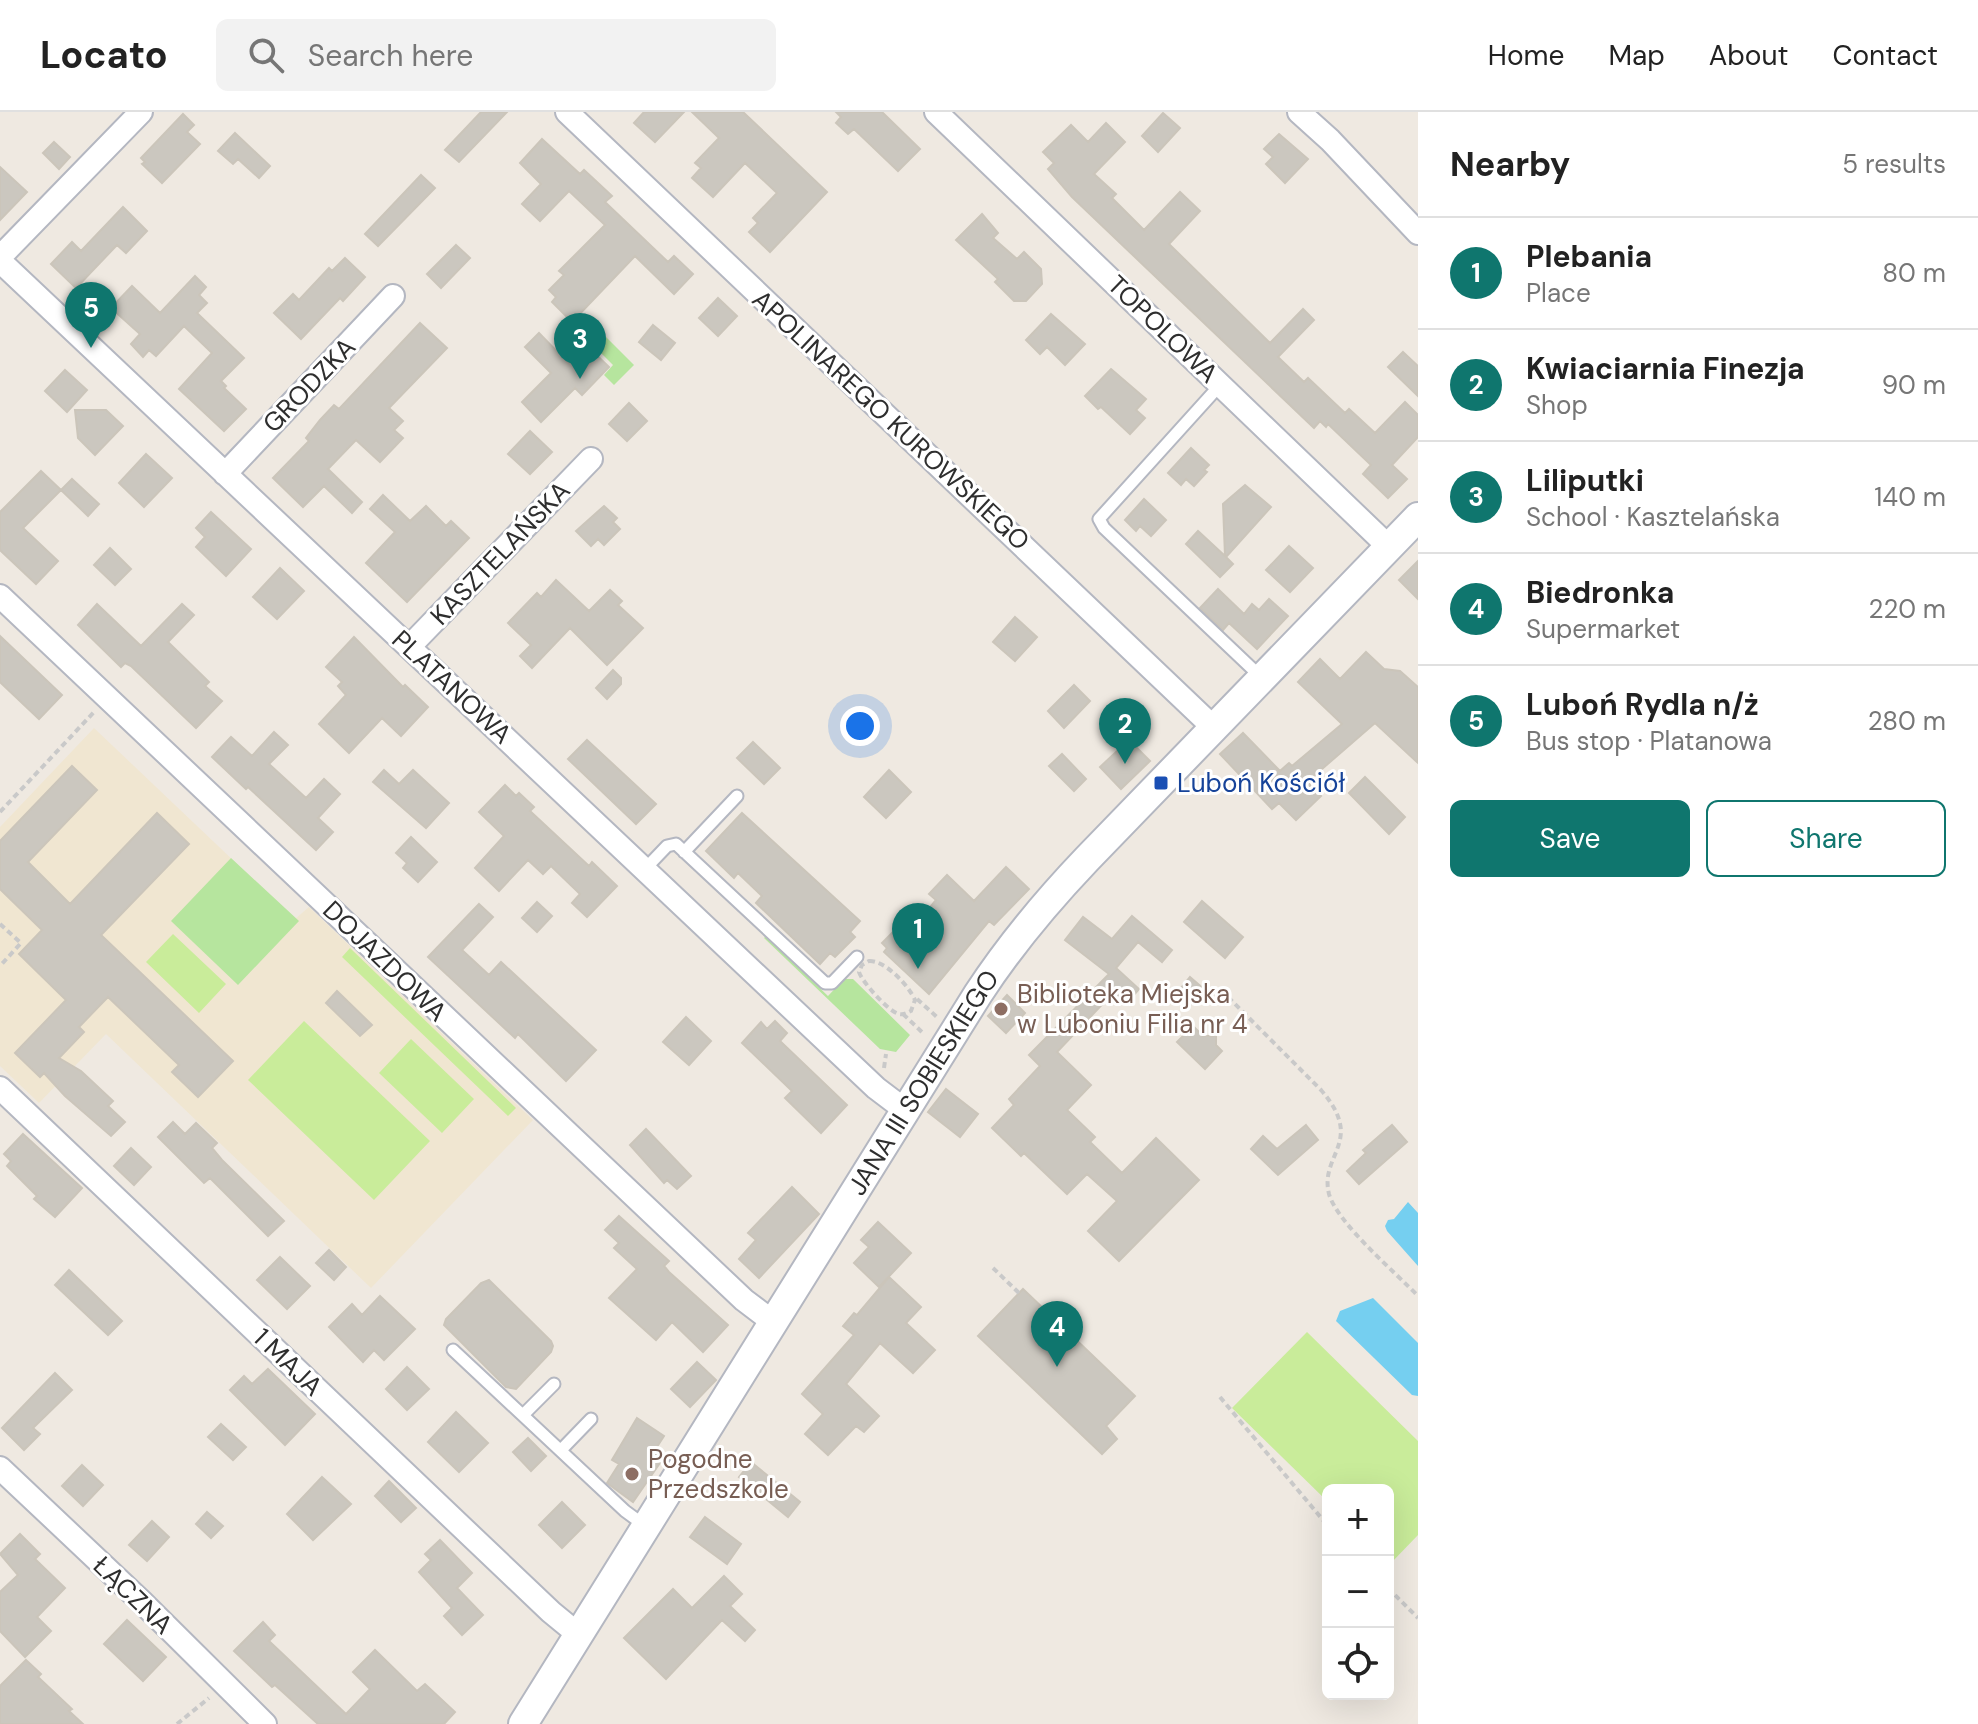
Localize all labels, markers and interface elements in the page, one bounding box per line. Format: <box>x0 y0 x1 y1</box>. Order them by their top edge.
search box <box>216 19 776 91</box>
text: Locato <box>40 30 168 80</box>
icon: search <box>244 33 288 77</box>
text: Search here <box>308 36 473 75</box>
text: Home <box>1488 37 1564 74</box>
text: Map <box>1608 37 1665 74</box>
text: About <box>1709 37 1788 74</box>
text: Contact <box>1832 37 1938 74</box>
text: Nearby <box>1450 142 1570 187</box>
text: 5 results <box>1842 147 1946 181</box>
text: Plebania <box>1526 237 1652 276</box>
text: 1 <box>1471 256 1481 290</box>
text: 80 m <box>1882 256 1946 290</box>
street label: TOPOLOWA <box>1100 268 1226 390</box>
text: Place <box>1526 276 1591 310</box>
pin: 5 <box>65 282 117 348</box>
street label: APOLINAREGO KUROWSKIEGO <box>745 282 1037 558</box>
pin: 3 <box>554 313 606 379</box>
street label: GRODZKA <box>255 330 363 440</box>
text: Kwiaciarnia Finezja <box>1526 349 1805 388</box>
text: 2 <box>1468 368 1484 402</box>
text: 90 m <box>1882 368 1946 402</box>
text: Shop <box>1526 388 1588 422</box>
text: Liliputki <box>1526 461 1644 500</box>
street label: KASZTELAŃSKA <box>423 474 577 632</box>
text: 3 <box>1468 480 1484 514</box>
text: 140 m <box>1874 480 1946 514</box>
text: School · Kasztelańska <box>1526 500 1780 534</box>
text: Biedronka <box>1526 573 1674 612</box>
text: 4 <box>1468 592 1484 626</box>
text: 220 m <box>1868 592 1946 626</box>
text: Supermarket <box>1526 612 1680 646</box>
street label: PLATANOWA <box>385 623 519 751</box>
text: Luboń Rydla n/ż <box>1526 685 1759 724</box>
pin: 2 <box>1099 698 1151 764</box>
text: 5 <box>1468 704 1484 738</box>
text: 280 m <box>1868 704 1946 738</box>
your location <box>840 706 880 746</box>
text: Bus stop · Platanowa <box>1526 724 1772 758</box>
place label: Luboń Kościół <box>1177 766 1345 800</box>
marker: Luboń Kościół <box>1152 774 1170 792</box>
button: Save <box>1450 800 1690 877</box>
button: Share <box>1706 800 1946 877</box>
street label: DOJAZDOWA <box>316 893 454 1029</box>
pin: 1 <box>892 903 944 969</box>
street label: JANA III SOBIESKIEGO <box>840 963 1006 1202</box>
place label: Biblioteka Miejska w Luboniu Filia nr 4 <box>1017 977 1248 1041</box>
marker: Biblioteka Miejska w Luboniu Filia nr 4 <box>992 1000 1010 1018</box>
pin: 4 <box>1031 1301 1083 1367</box>
street label: 1 MAJA <box>246 1321 330 1403</box>
place label: Pogodne Przedszkole <box>648 1442 789 1506</box>
marker: Pogodne Przedszkole <box>623 1465 641 1483</box>
map controls <box>1322 1484 1394 1700</box>
button: + <box>1322 1484 1394 1556</box>
street label: ŁĄCZNA <box>86 1549 180 1641</box>
button: − <box>1322 1556 1394 1628</box>
button: locate <box>1322 1628 1394 1700</box>

